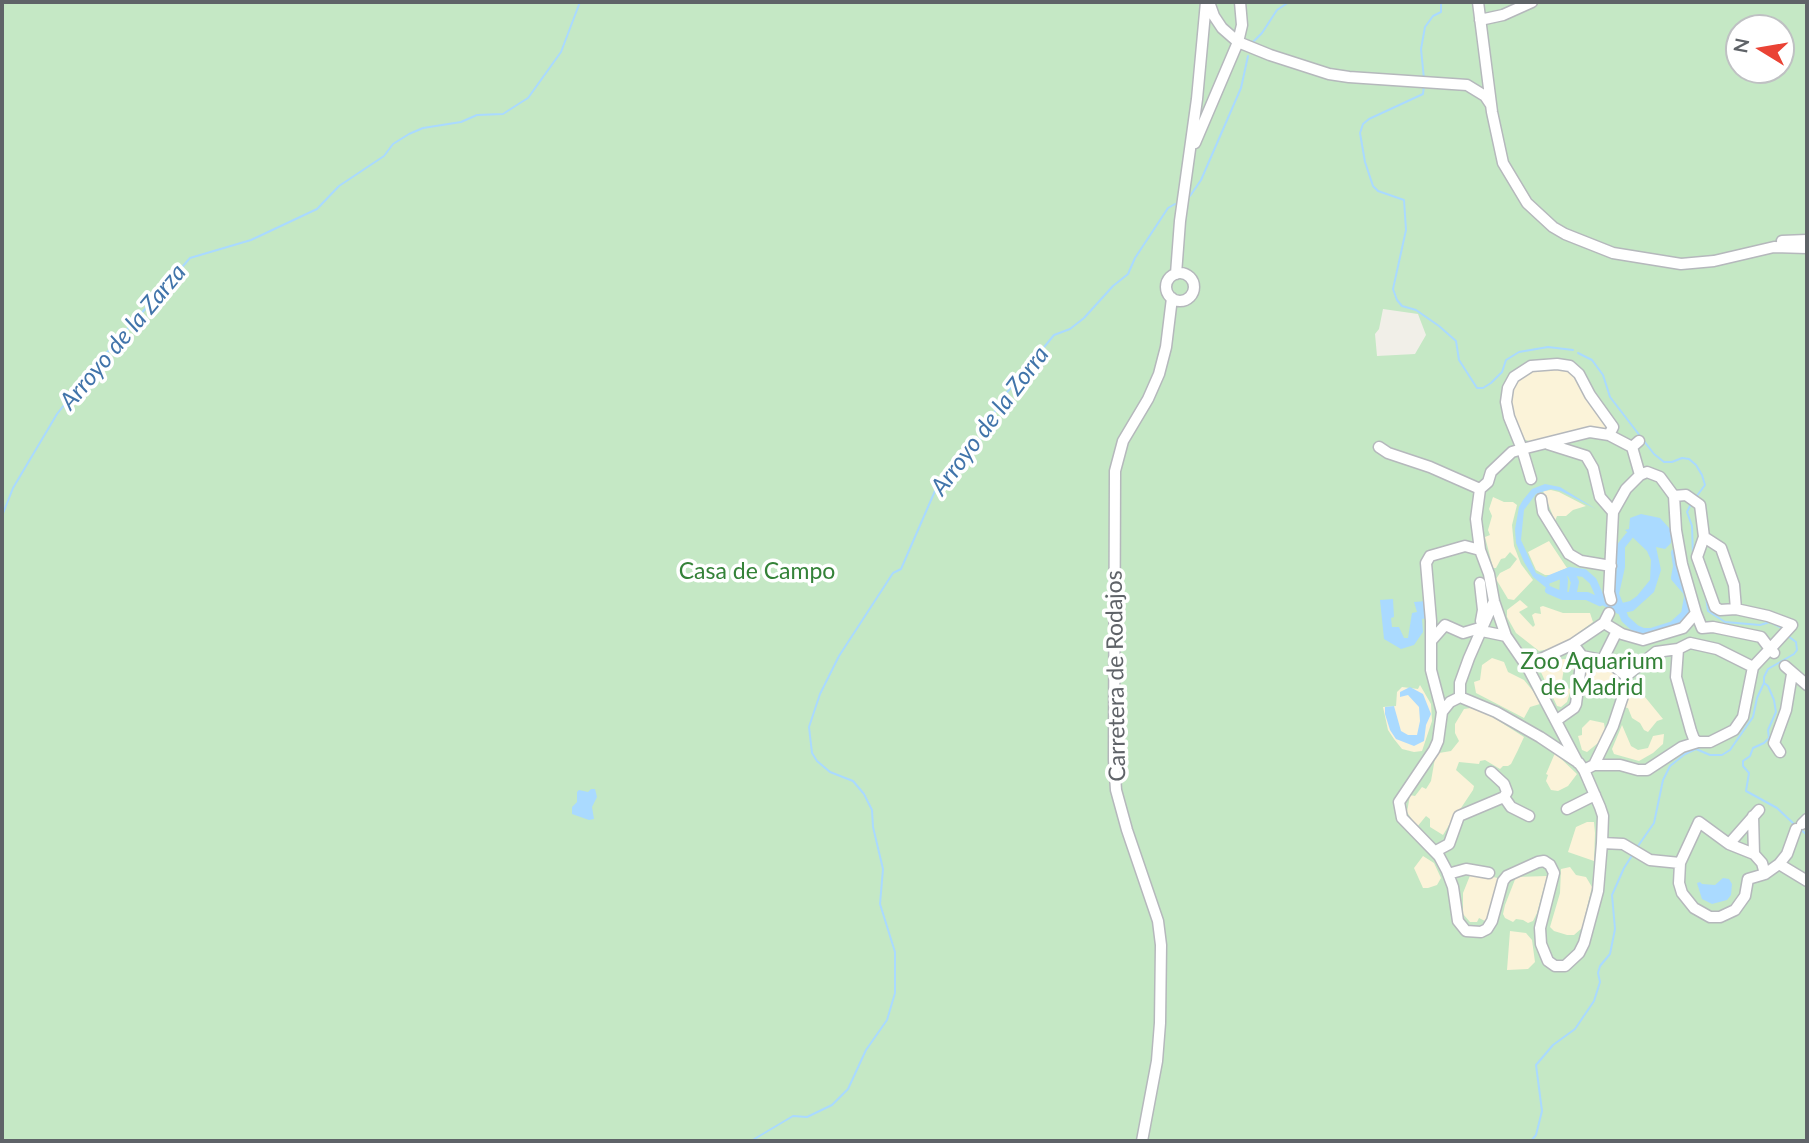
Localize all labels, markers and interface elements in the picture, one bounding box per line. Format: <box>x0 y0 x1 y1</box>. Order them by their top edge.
north arrow <box>1725 14 1795 84</box>
text: N <box>1728 36 1754 55</box>
water label: Arroyo de la Zarza <box>54 258 192 416</box>
water label: Arroyo de la Zorra <box>925 341 1055 501</box>
park label: Casa de Campo <box>679 558 835 586</box>
street label: Carretera de Rodajos <box>1100 570 1132 782</box>
park label: Zoo Aquarium de Madrid <box>1520 648 1664 702</box>

